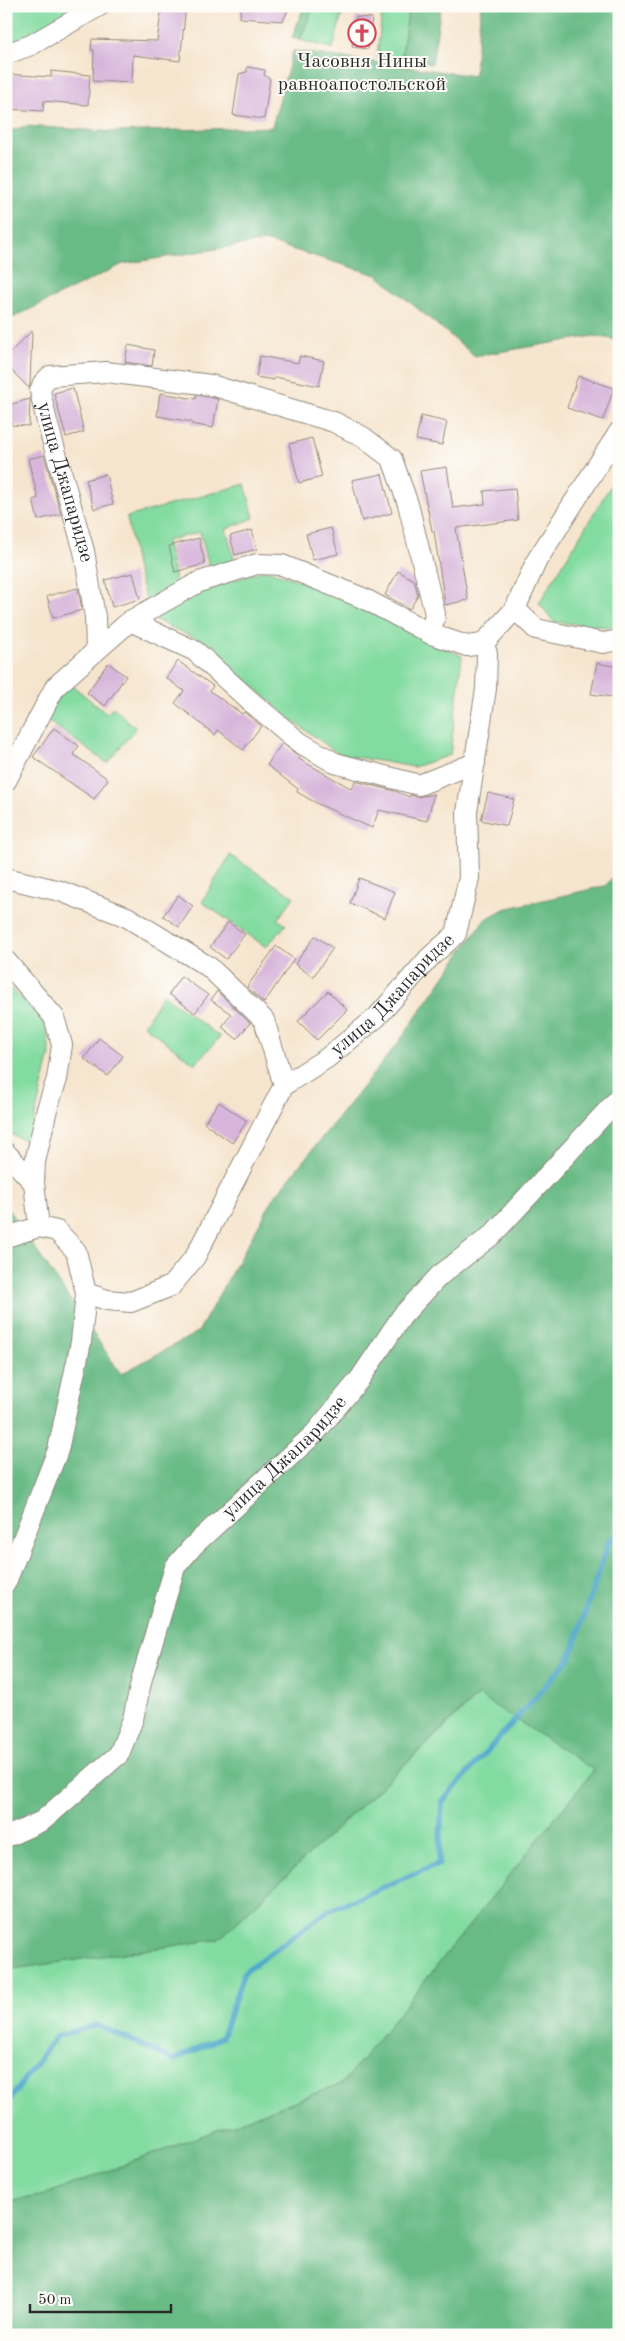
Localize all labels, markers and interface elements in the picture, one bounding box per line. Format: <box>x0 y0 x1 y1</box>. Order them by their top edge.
church icon: Часовня Нины равноапостольской <box>347 18 377 48</box>
place label: Часовня Нины равноапостольской <box>278 52 446 95</box>
street label: улица Джапаридзе <box>33 400 96 564</box>
street label: улица Джапаридзе <box>327 930 459 1060</box>
street label: улица Джапаридзе <box>219 1393 351 1523</box>
scale bar <box>30 2281 171 2313</box>
text: 50 m <box>38 2293 72 2308</box>

